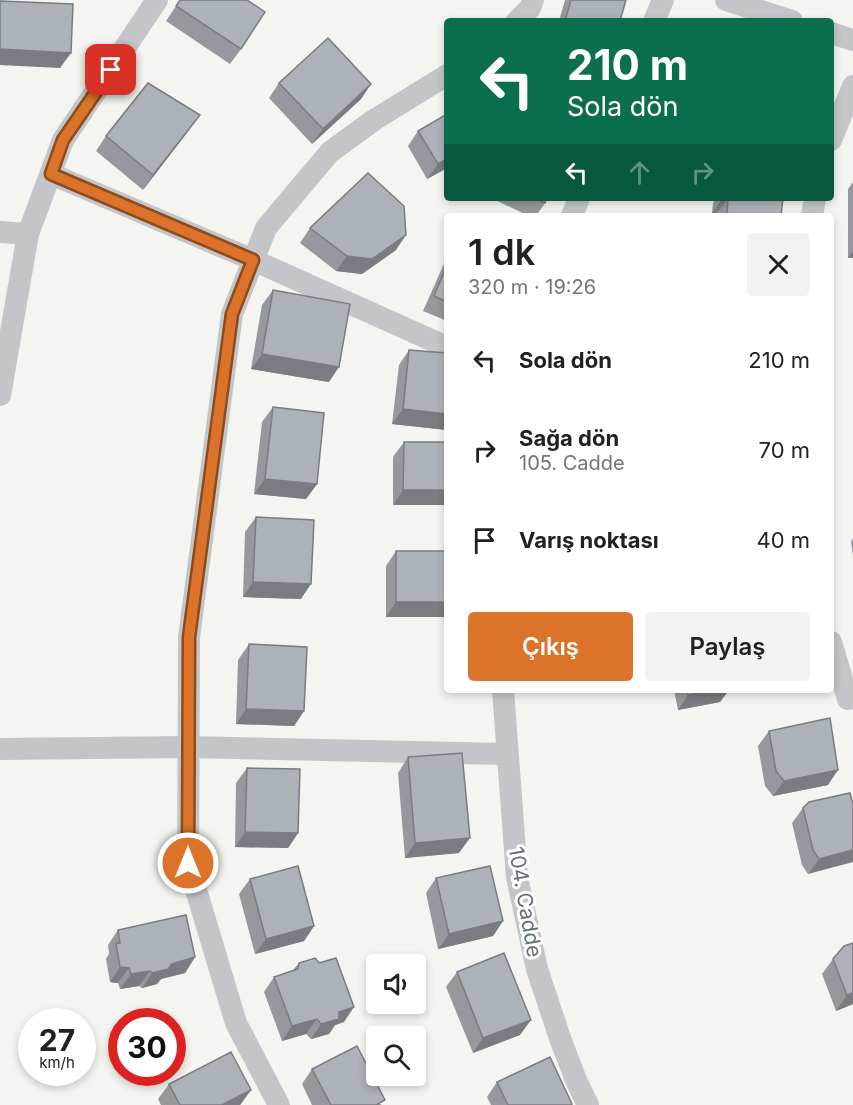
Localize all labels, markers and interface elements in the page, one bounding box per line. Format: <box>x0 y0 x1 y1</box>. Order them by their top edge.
text: 210 m <box>567 39 688 90</box>
icon: left <box>468 42 546 120</box>
pin <box>85 44 136 95</box>
icon: arrive <box>94 53 127 86</box>
text: Sola dön <box>567 90 678 123</box>
icon: left <box>560 156 593 189</box>
icon: ahead <box>623 156 656 189</box>
icon: right <box>686 156 719 189</box>
text: 1 dk <box>468 230 535 274</box>
button: close <box>747 233 810 296</box>
text: 320 m · 19:26 <box>468 275 596 299</box>
icon: left <box>468 344 501 377</box>
text: Sola dön <box>519 347 612 373</box>
text: 210 m <box>748 347 810 373</box>
text: Sağa dön <box>519 425 619 451</box>
icon: right <box>468 434 501 467</box>
text: 70 m <box>759 437 810 463</box>
text: 105. Cadde <box>519 451 625 475</box>
icon: arrive <box>468 524 501 557</box>
text: Varış noktası <box>519 527 659 553</box>
text: 40 m <box>756 527 810 553</box>
button: Çıkış <box>468 612 633 681</box>
button: Paylaş <box>645 612 810 681</box>
position arrow <box>156 831 220 895</box>
street label: 104. Cadde <box>503 845 548 959</box>
map controls <box>366 954 426 1086</box>
button: sound <box>366 954 426 1014</box>
speed limit sign: 30 <box>108 1008 186 1086</box>
text: 27 <box>39 1022 75 1058</box>
button: search <box>366 1026 426 1086</box>
text: km/h <box>39 1053 75 1072</box>

